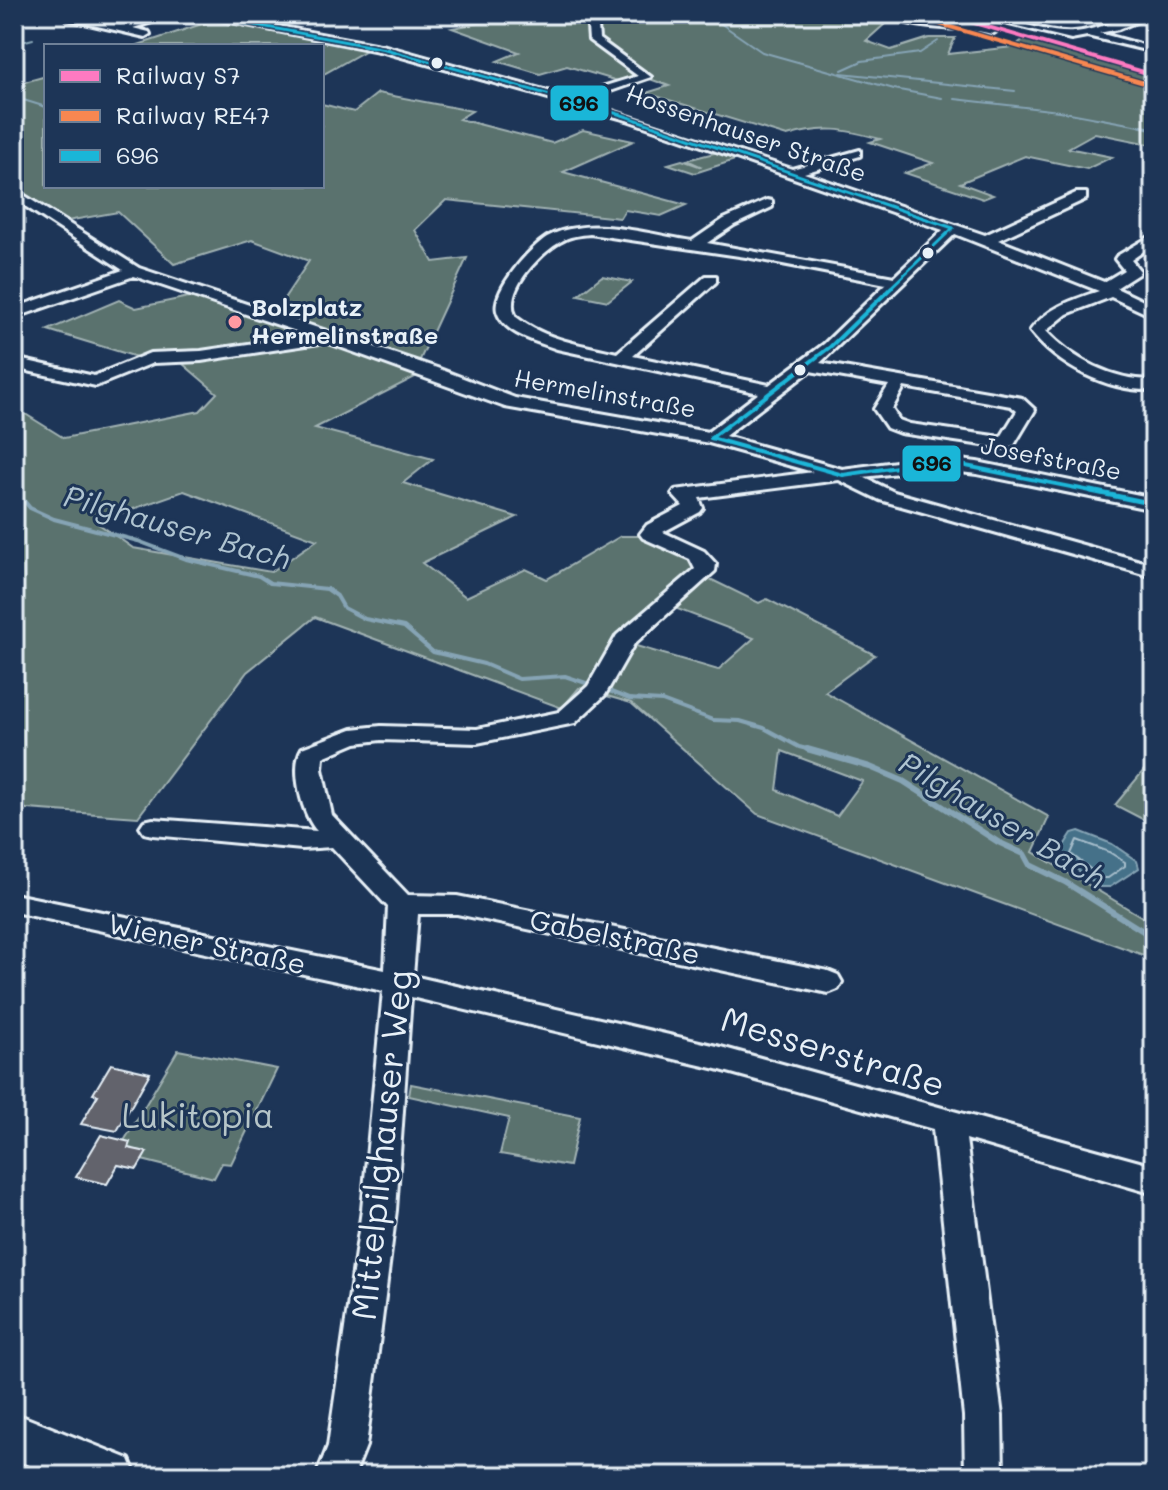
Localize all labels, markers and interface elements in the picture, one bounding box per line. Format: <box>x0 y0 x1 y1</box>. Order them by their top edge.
legend <box>44 44 324 188</box>
unlabelled marker <box>429 55 445 71</box>
text: Railway S7 <box>116 59 240 90</box>
street label: Hossenhauser Straße <box>622 77 871 188</box>
line badge: 696 <box>549 84 610 122</box>
text: 696 <box>559 88 599 117</box>
text: Railway RE47 <box>116 99 270 130</box>
text: 696 <box>116 139 159 170</box>
unlabelled marker <box>920 245 936 261</box>
place label: Bolzplatz Hermelinstraße <box>251 291 438 350</box>
marker: Bolzplatz Hermelinstraße <box>226 313 244 331</box>
street label: Hermelinstraße <box>512 361 699 424</box>
unlabelled marker <box>792 362 808 378</box>
street label: Josefstraße <box>978 429 1124 486</box>
line badge: 696 <box>901 444 962 483</box>
text: 696 <box>912 448 952 477</box>
water label: Pilghauser Bach <box>59 475 296 578</box>
water label: Pilghauser Bach <box>892 742 1114 897</box>
street label: Gabelstraße <box>527 900 704 972</box>
street label: Wiener Straße <box>105 905 309 982</box>
street label: Mittelpilghauser Weg <box>340 968 421 1322</box>
street label: Messerstraße <box>716 995 951 1106</box>
park label: Lukitopia <box>122 1092 274 1137</box>

